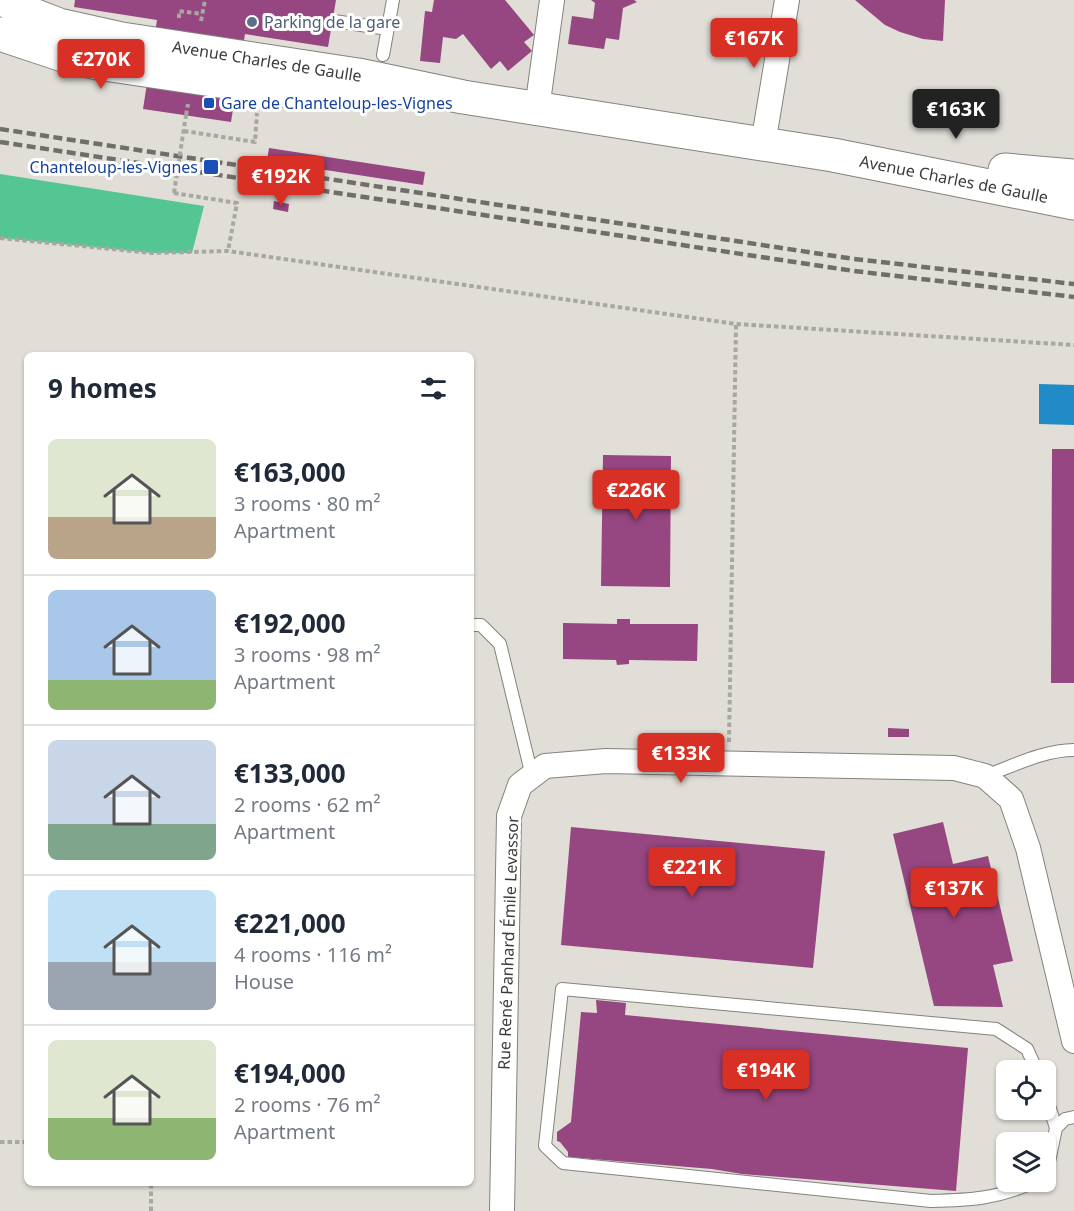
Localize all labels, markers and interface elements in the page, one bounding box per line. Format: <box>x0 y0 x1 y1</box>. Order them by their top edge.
place label: Parking de la gare <box>264 11 400 33</box>
marker: Parking de la gare <box>245 15 259 29</box>
pin: €167K <box>712 18 796 69</box>
text: €167K <box>724 24 784 51</box>
street label: Avenue Charles de Gaulle <box>171 35 363 87</box>
pin: €270K <box>59 39 143 90</box>
text: €270K <box>71 45 131 72</box>
pin: €163K <box>914 89 998 140</box>
place label: Gare de Chanteloup-les-Vignes <box>221 92 453 114</box>
text: €163K <box>926 95 986 122</box>
marker: Gare de Chanteloup-les-Vignes <box>202 96 216 110</box>
street label: Avenue Charles de Gaulle <box>858 150 1050 208</box>
place label: Chanteloup-les-Vignes <box>30 156 198 178</box>
pin: €192K <box>239 156 323 207</box>
marker: Chanteloup-les-Vignes <box>202 158 220 176</box>
text: €192K <box>251 162 311 189</box>
text: 9 homes <box>48 370 157 406</box>
icon: filters <box>417 372 450 405</box>
text: €163,000 <box>234 454 346 490</box>
icon: home <box>96 463 168 535</box>
pin: €226K <box>594 470 678 521</box>
text: €226K <box>606 476 666 503</box>
text: 3 rooms · 80 m² <box>234 490 381 517</box>
text: Apartment <box>234 517 335 544</box>
text: €192,000 <box>234 605 346 641</box>
icon: home <box>96 614 168 686</box>
text: 3 rooms · 98 m² <box>234 641 381 668</box>
text: Apartment <box>234 668 335 695</box>
pin: €133K <box>639 733 723 784</box>
text: €133K <box>651 739 711 766</box>
text: €133,000 <box>234 755 346 791</box>
icon: home <box>96 764 168 836</box>
text: 2 rooms · 62 m² <box>234 791 381 818</box>
street label: Rue René Panhard Émile Levassor <box>493 815 523 1070</box>
text: Apartment <box>234 818 335 845</box>
pin: €221K <box>650 847 734 898</box>
text: €221K <box>662 853 722 880</box>
pin: €137K <box>912 868 996 919</box>
text: €137K <box>924 874 984 901</box>
text: €221,000 <box>234 905 346 941</box>
icon: home <box>96 914 168 986</box>
text: 4 rooms · 116 m² <box>234 941 392 968</box>
text: House <box>234 968 294 995</box>
pin: €194K <box>724 1050 808 1101</box>
text: €194,000 <box>234 1055 346 1091</box>
text: €194K <box>736 1056 796 1083</box>
map controls <box>996 1060 1056 1192</box>
button: locate <box>996 1060 1056 1120</box>
icon: home <box>96 1064 168 1136</box>
text: 2 rooms · 76 m² <box>234 1091 381 1118</box>
text: Apartment <box>234 1118 335 1145</box>
button: layers <box>996 1132 1056 1192</box>

